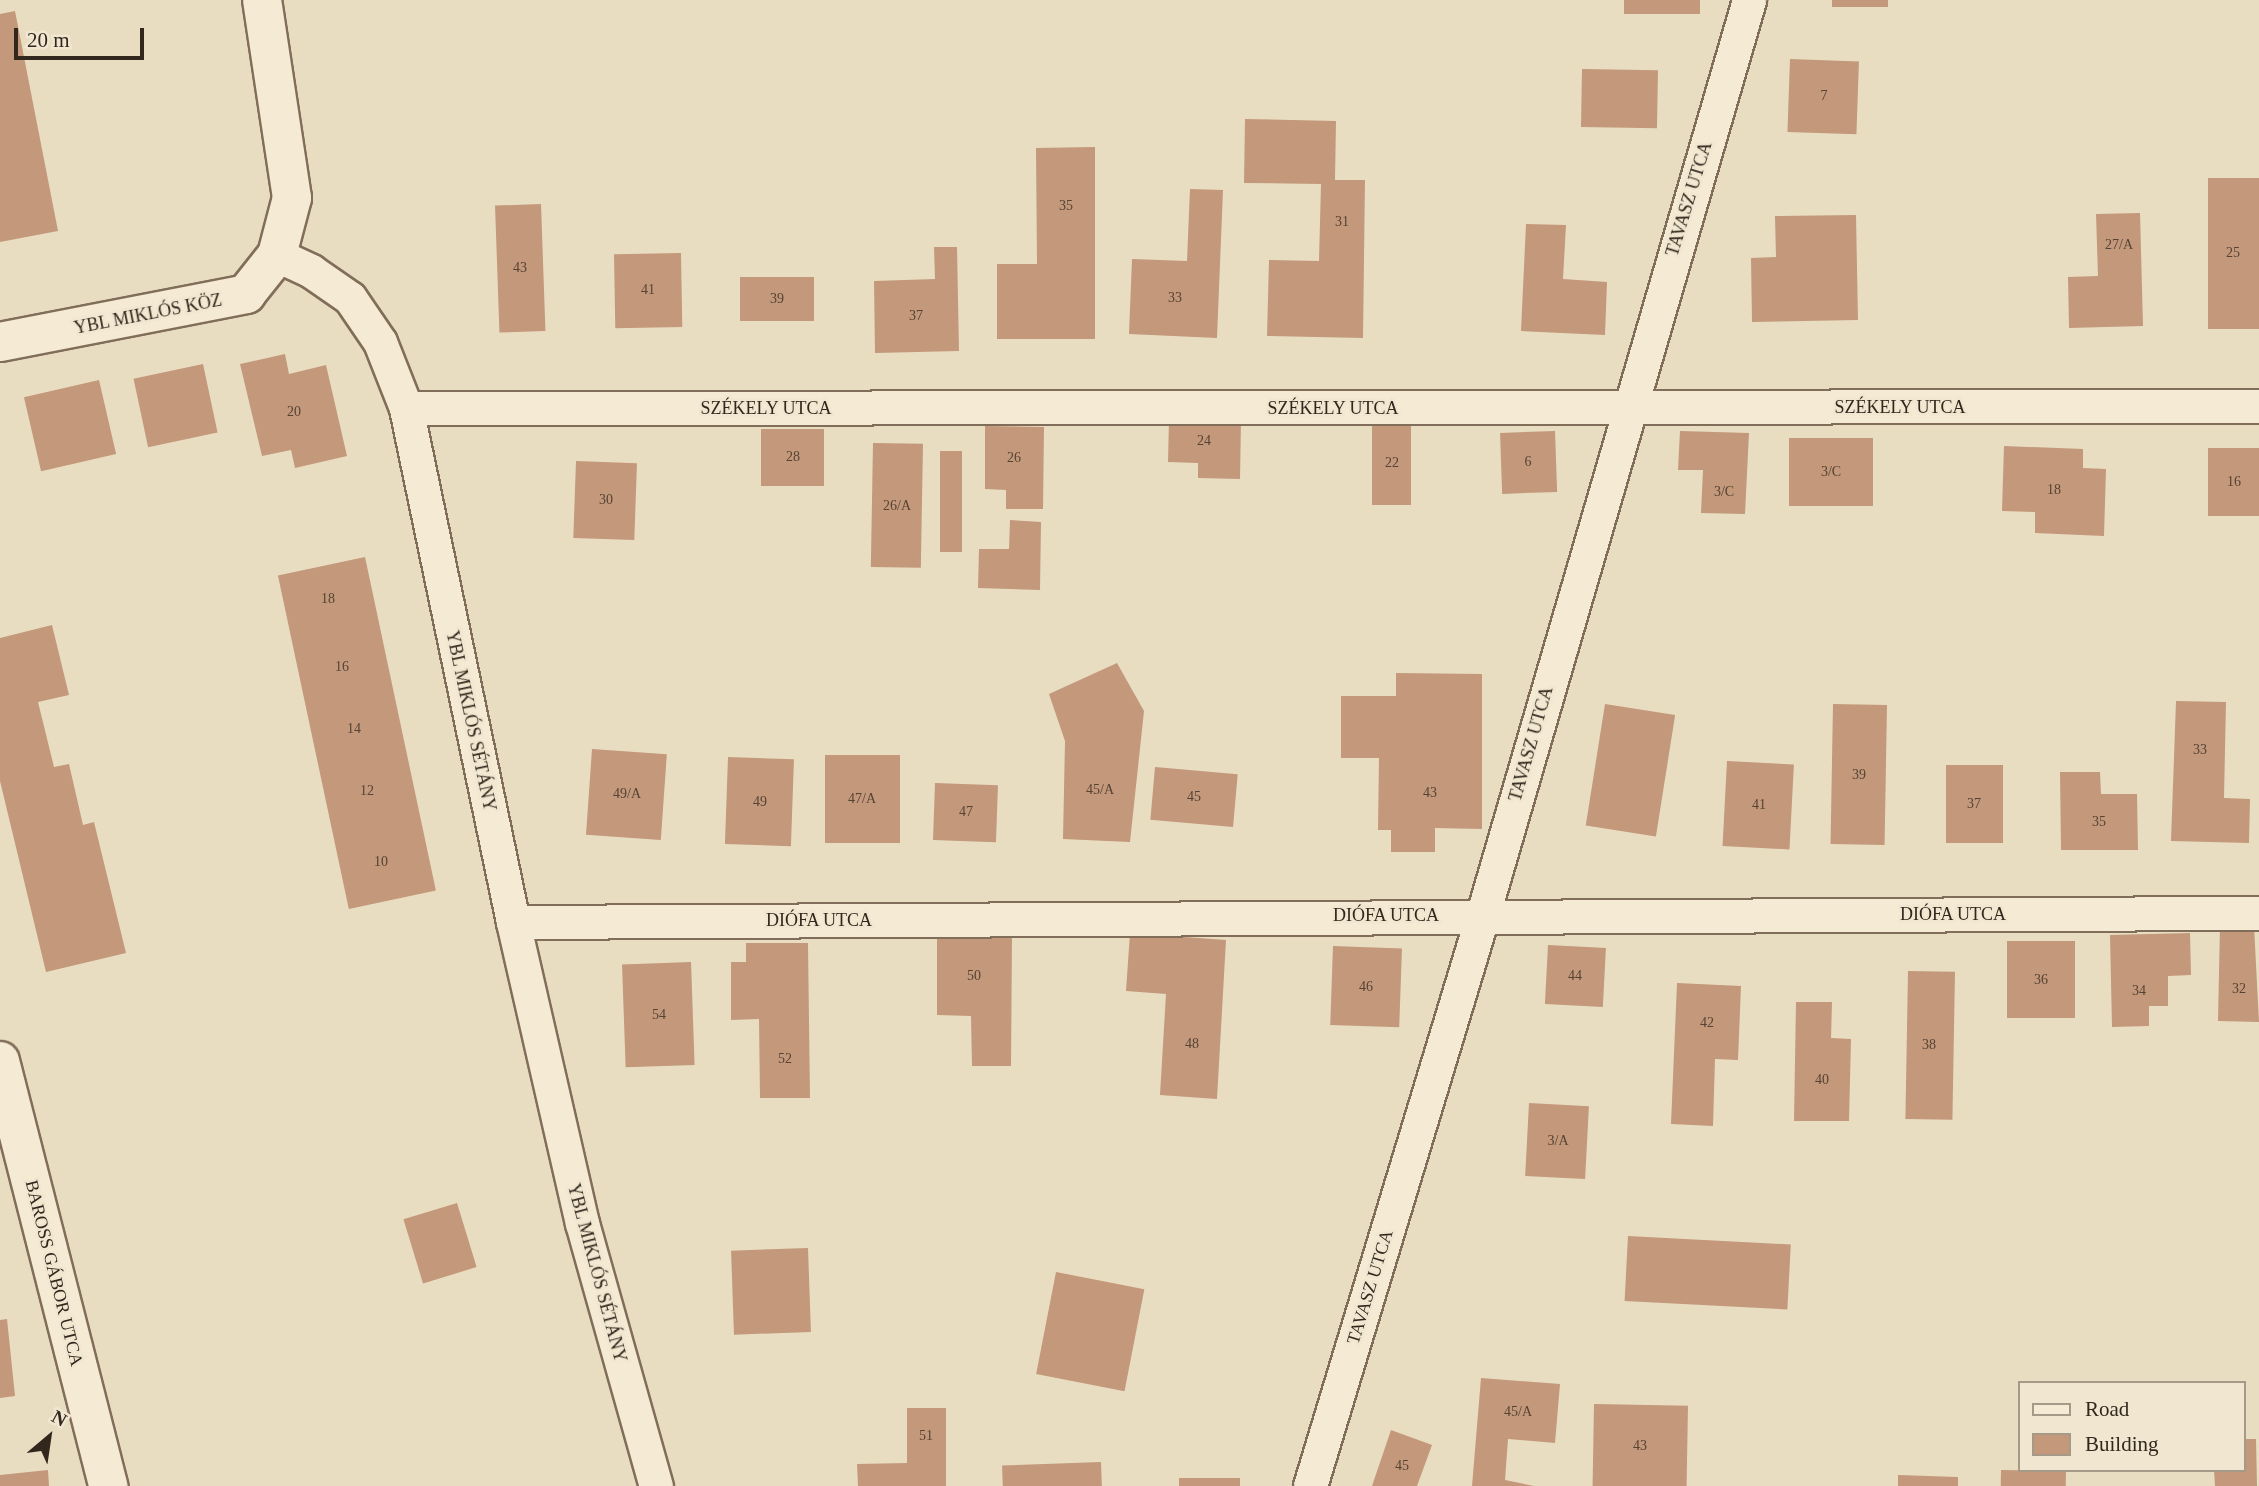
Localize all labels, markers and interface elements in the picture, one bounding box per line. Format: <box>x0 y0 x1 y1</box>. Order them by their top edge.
scale bar <box>18 14 147 58</box>
text: 20 m <box>27 28 70 52</box>
house number: 7 <box>1820 88 1828 104</box>
street label: TAVASZ UTCA <box>1661 139 1717 259</box>
house number: 35 <box>1059 198 1073 214</box>
house number: 31 <box>1335 214 1349 230</box>
house number: 27/A <box>2105 237 2133 253</box>
house number: 25 <box>2226 245 2240 261</box>
house number: 43 <box>513 260 527 276</box>
house number: 41 <box>641 282 655 298</box>
street label: YBL MIKLÓS KÖZ <box>72 289 224 339</box>
house number: 33 <box>1168 290 1182 306</box>
house number: 39 <box>770 291 784 307</box>
house number: 37 <box>909 308 923 324</box>
street label: SZÉKELY UTCA <box>1834 396 1966 418</box>
street label: SZÉKELY UTCA <box>700 397 832 419</box>
street label: SZÉKELY UTCA <box>1267 397 1399 419</box>
house number: 20 <box>287 404 301 420</box>
house number: 24 <box>1197 433 1211 449</box>
house number: 28 <box>786 449 800 465</box>
house number: 26 <box>1007 450 1021 466</box>
house number: 6 <box>1524 454 1532 470</box>
house number: 22 <box>1385 455 1399 471</box>
house number: 3/C <box>1821 464 1841 480</box>
house number: 16 <box>2227 474 2241 490</box>
house number: 18 <box>2047 482 2061 498</box>
house number: 3/C <box>1714 484 1734 500</box>
house number: 30 <box>599 492 613 508</box>
house number: 26/A <box>883 498 911 514</box>
house number: 18 <box>321 591 335 607</box>
street label: YBL MIKLÓS SÉTÁNY <box>441 628 501 814</box>
house number: 16 <box>335 659 349 675</box>
street label: TAVASZ UTCA <box>1504 684 1558 804</box>
house number: 14 <box>347 721 361 737</box>
house number: 33 <box>2193 742 2207 758</box>
house number: 39 <box>1852 767 1866 783</box>
house number: 45/A <box>1086 782 1114 798</box>
house number: 12 <box>360 783 374 799</box>
house number: 43 <box>1423 785 1437 801</box>
house number: 49/A <box>613 786 641 802</box>
house number: 45 <box>1187 789 1201 805</box>
house number: 47/A <box>848 791 876 807</box>
house number: 49 <box>753 794 767 810</box>
house number: 37 <box>1967 796 1981 812</box>
house number: 41 <box>1752 797 1766 813</box>
house number: 47 <box>959 804 973 820</box>
house number: 35 <box>2092 814 2106 830</box>
house number: 10 <box>374 854 388 870</box>
street label: DIÓFA UTCA <box>1899 903 2007 925</box>
street label: DIÓFA UTCA <box>1332 904 1440 926</box>
street label: DIÓFA UTCA <box>765 909 873 931</box>
house number: 50 <box>967 968 981 984</box>
house number: 44 <box>1568 968 1582 984</box>
house number: 36 <box>2034 972 2048 988</box>
house number: 46 <box>1359 979 1373 995</box>
house number: 32 <box>2232 981 2246 997</box>
house number: 34 <box>2132 983 2146 999</box>
house number: 54 <box>652 1007 666 1023</box>
house number: 42 <box>1700 1015 1714 1031</box>
house number: 48 <box>1185 1036 1199 1052</box>
house number: 38 <box>1922 1037 1936 1053</box>
house number: 52 <box>778 1051 792 1067</box>
house number: 40 <box>1815 1072 1829 1088</box>
house number: 3/A <box>1548 1133 1568 1149</box>
street label: BAROSS GÁBOR UTCA <box>20 1178 88 1368</box>
street label: YBL MIKLÓS SÉTÁNY <box>563 1181 631 1365</box>
street label: TAVASZ UTCA <box>1342 1227 1398 1347</box>
legend <box>2018 1381 2245 1472</box>
text: Road <box>2085 1397 2129 1421</box>
north arrow <box>14 1402 84 1472</box>
house number: 45/A <box>1504 1404 1532 1420</box>
text: N <box>48 1406 71 1431</box>
house number: 51 <box>919 1428 933 1444</box>
text: Building <box>2085 1432 2159 1456</box>
house number: 43 <box>1633 1438 1647 1454</box>
house number: 45 <box>1395 1458 1409 1474</box>

